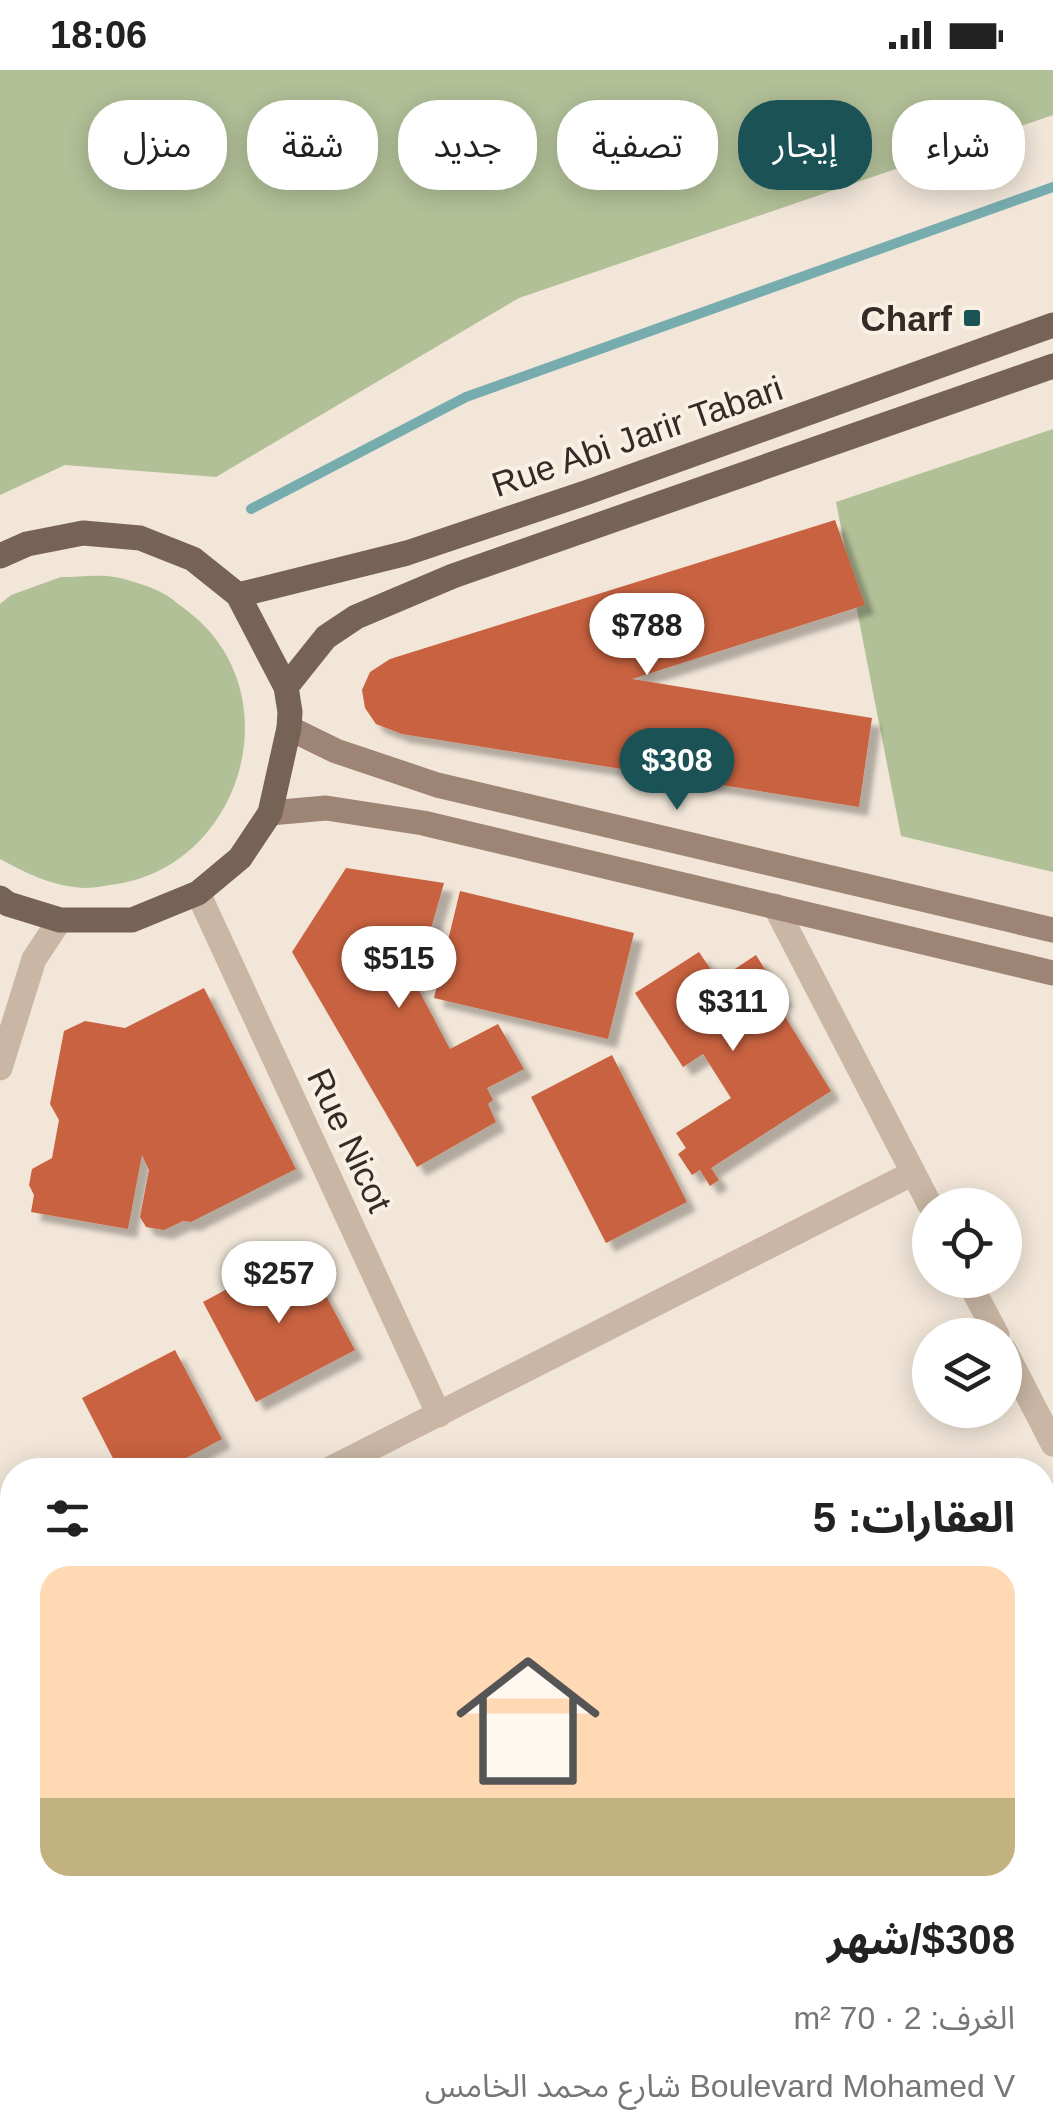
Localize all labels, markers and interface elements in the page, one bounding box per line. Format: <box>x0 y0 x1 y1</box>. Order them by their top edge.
text: 18:06 <box>50 14 147 56</box>
chip: منزل <box>88 100 227 190</box>
chip: شقة <box>247 100 378 190</box>
chip: جديد <box>398 100 537 190</box>
chip: تصفية <box>557 100 718 190</box>
chip: إيجار <box>738 100 872 190</box>
chip: شراء <box>892 100 1025 190</box>
place label: Charf <box>861 299 952 338</box>
marker: Charf <box>961 307 983 329</box>
street label: Rue Abi Jarir Tabari <box>487 368 787 504</box>
pin: $788 <box>588 593 706 678</box>
text: $788 <box>611 607 683 643</box>
pin: $308 <box>618 728 736 813</box>
text: $308 <box>641 742 713 778</box>
pin: $515 <box>340 926 458 1011</box>
text: $515 <box>363 940 435 976</box>
pin: $311 <box>674 969 792 1054</box>
text: $311 <box>698 983 768 1019</box>
street label: Rue Nicot <box>300 1062 400 1218</box>
map controls <box>912 1188 1022 1428</box>
button: locate <box>912 1188 1022 1298</box>
pin: $257 <box>220 1241 338 1326</box>
text: $257 <box>243 1255 315 1291</box>
button: layers <box>912 1318 1022 1428</box>
icon: filters <box>40 1491 95 1546</box>
text: العقارات: 5 <box>813 1494 1015 1541</box>
icon: home <box>438 1631 618 1811</box>
text: $308/شهر <box>827 1916 1015 1963</box>
text: الغرف: 2 · 70 m² <box>793 2000 1015 2036</box>
text: Boulevard Mohamed V شارع محمد الخامس <box>425 2068 1015 2104</box>

